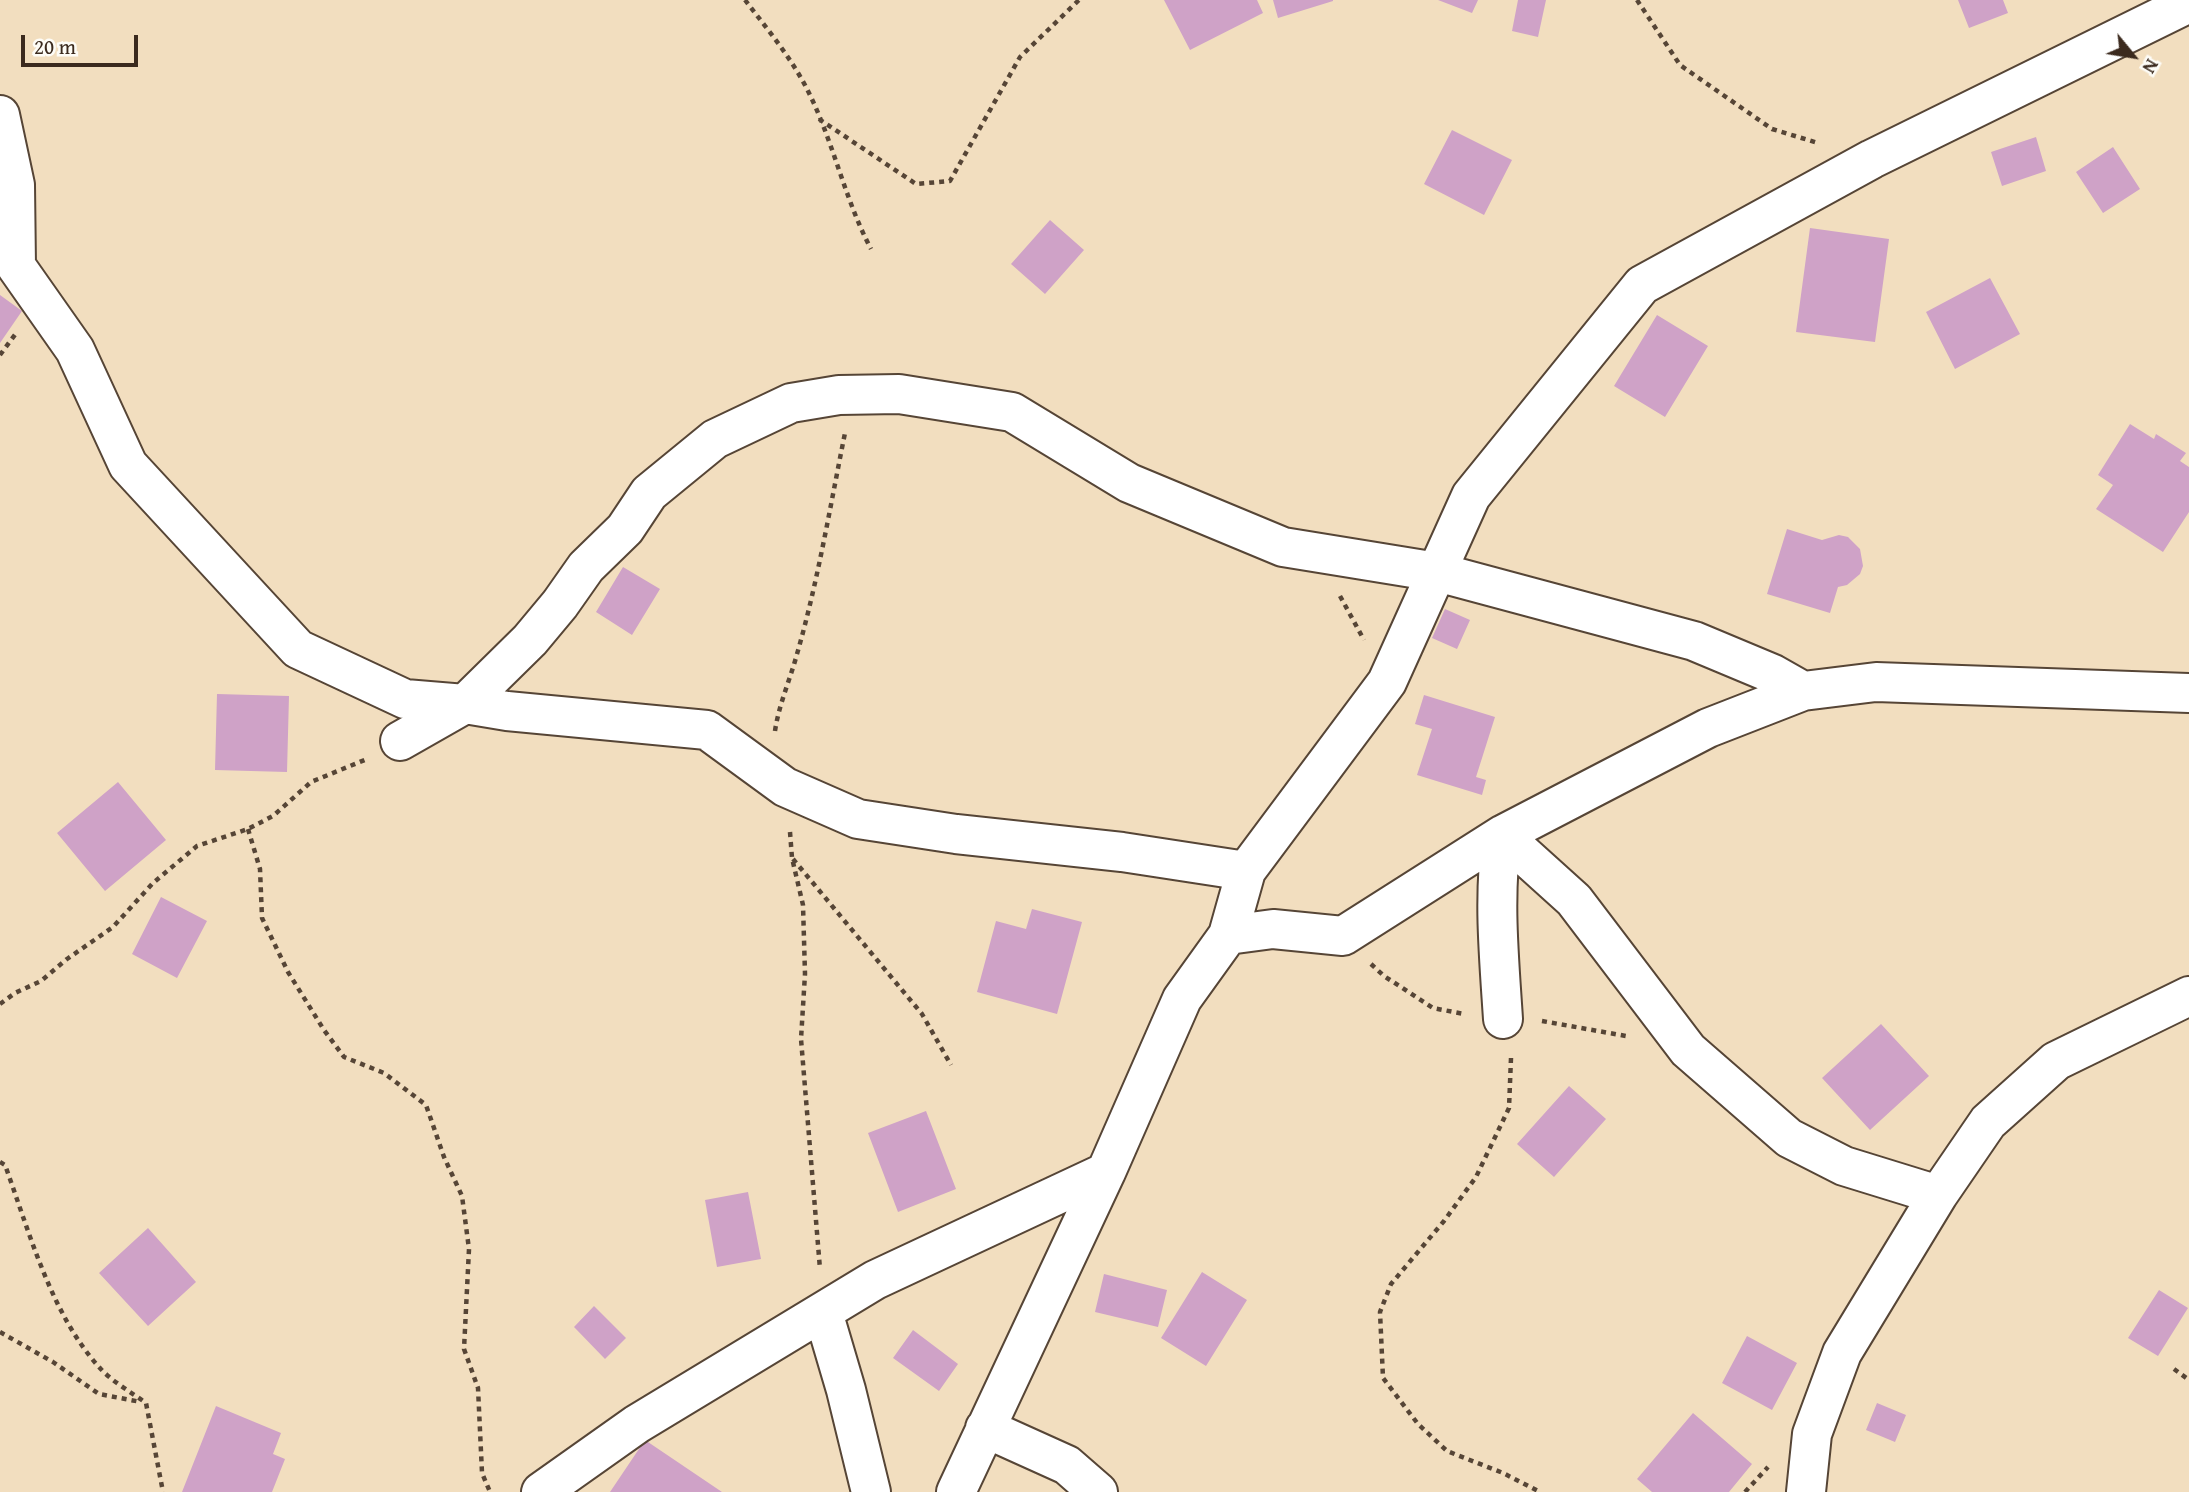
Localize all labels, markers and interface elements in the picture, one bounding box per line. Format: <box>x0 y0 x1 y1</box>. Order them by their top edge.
scale bar <box>24 21 142 65</box>
north arrow <box>2098 21 2168 91</box>
text: 20 m <box>34 31 76 62</box>
text: N <box>2136 54 2166 79</box>

